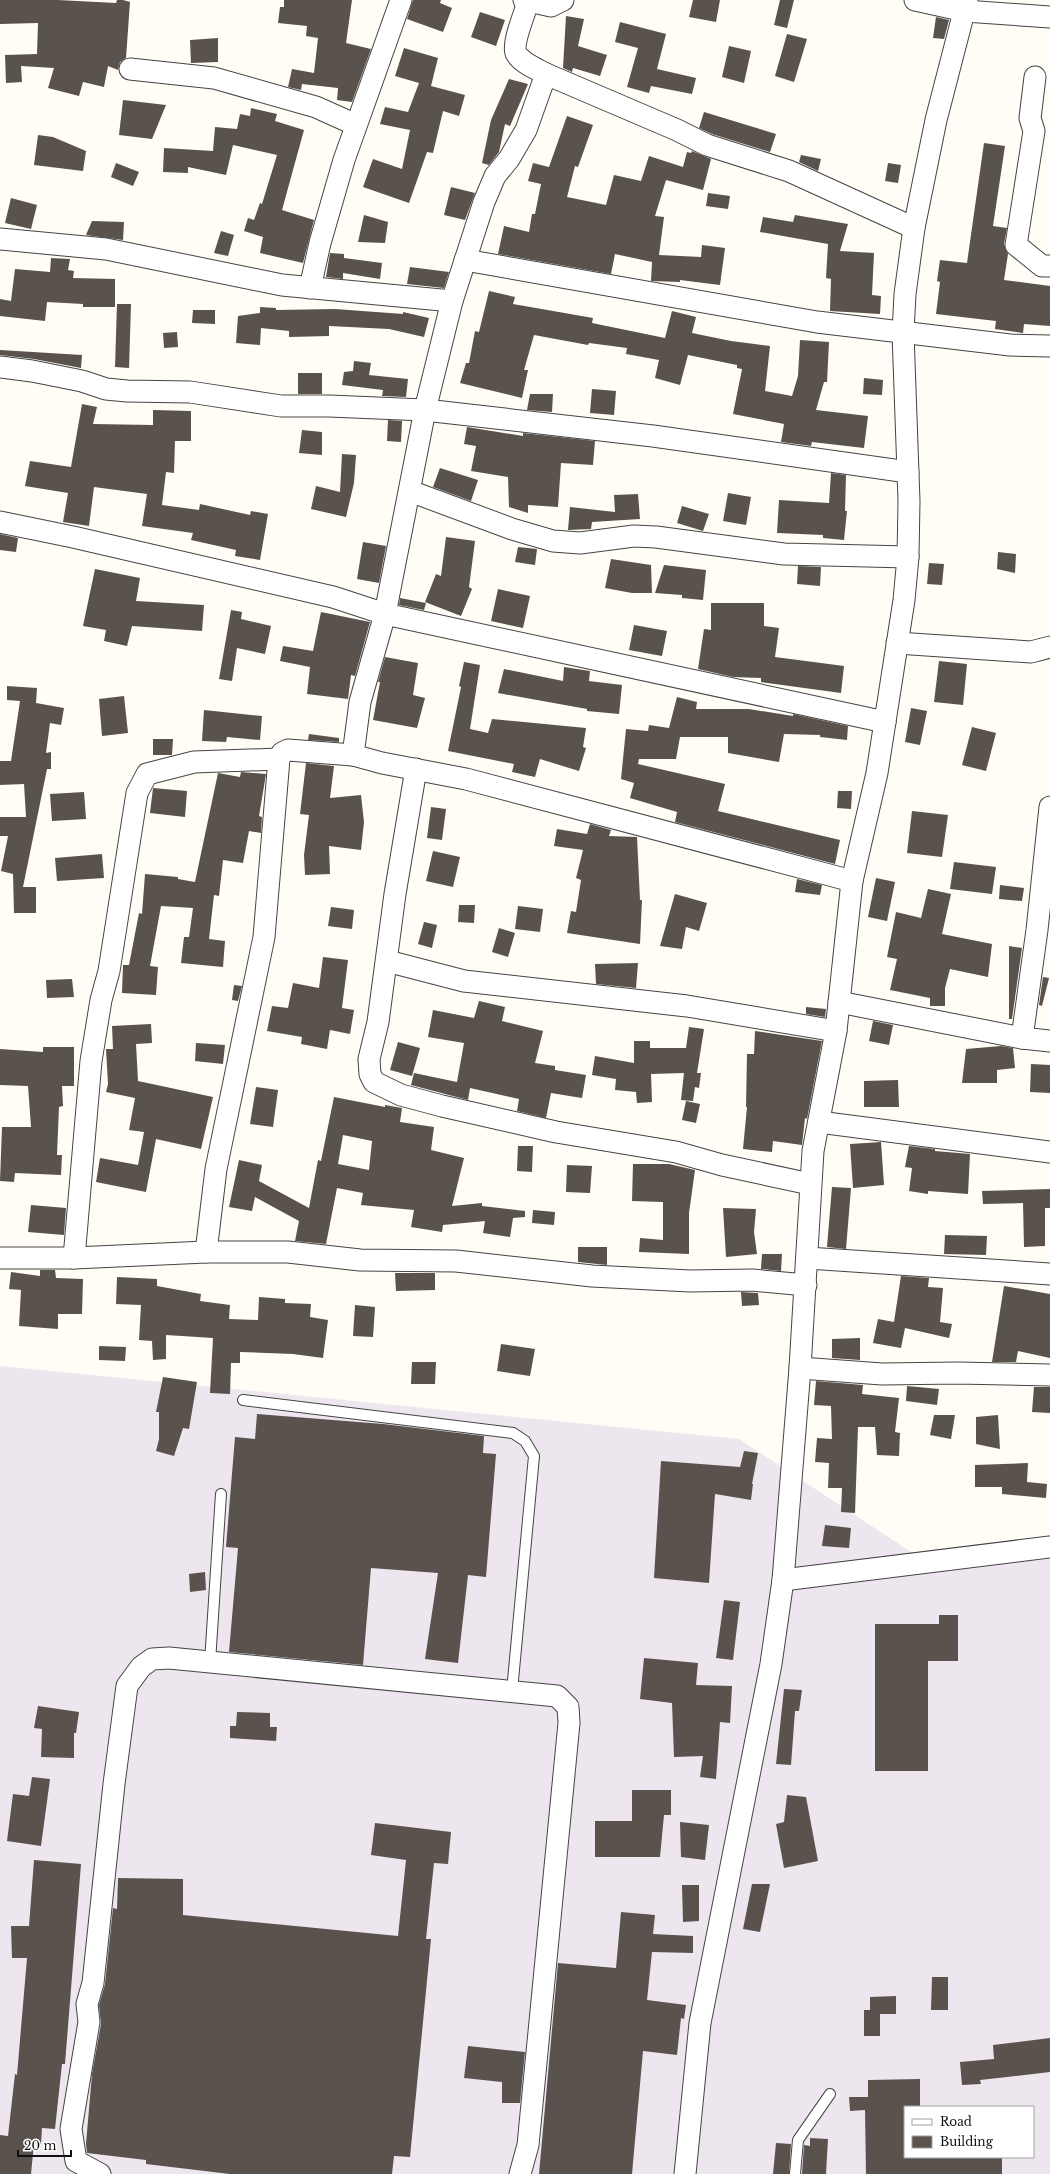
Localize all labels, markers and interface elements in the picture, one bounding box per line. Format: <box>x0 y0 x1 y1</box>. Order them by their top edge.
legend <box>904 2106 1034 2158</box>
text: Road <box>940 2114 972 2129</box>
scale bar <box>18 2132 71 2158</box>
text: Building <box>940 2134 994 2149</box>
text: 20 m <box>24 2138 56 2153</box>

